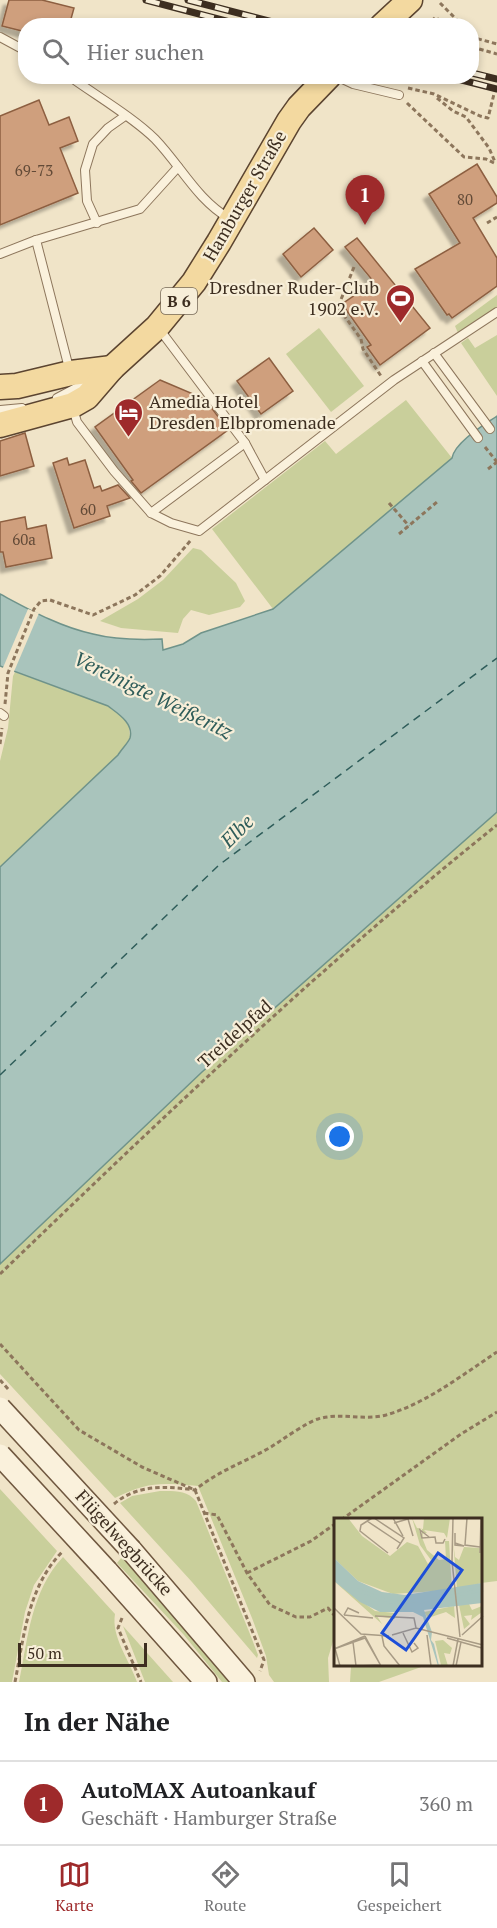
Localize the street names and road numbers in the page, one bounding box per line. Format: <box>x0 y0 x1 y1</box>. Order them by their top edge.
street label: Hamburger Straße <box>197 126 291 265</box>
road number: B 6 <box>161 288 197 314</box>
street label: Treidelpfad <box>192 994 277 1073</box>
street label: Flügelwegbrücke <box>71 1484 179 1600</box>

